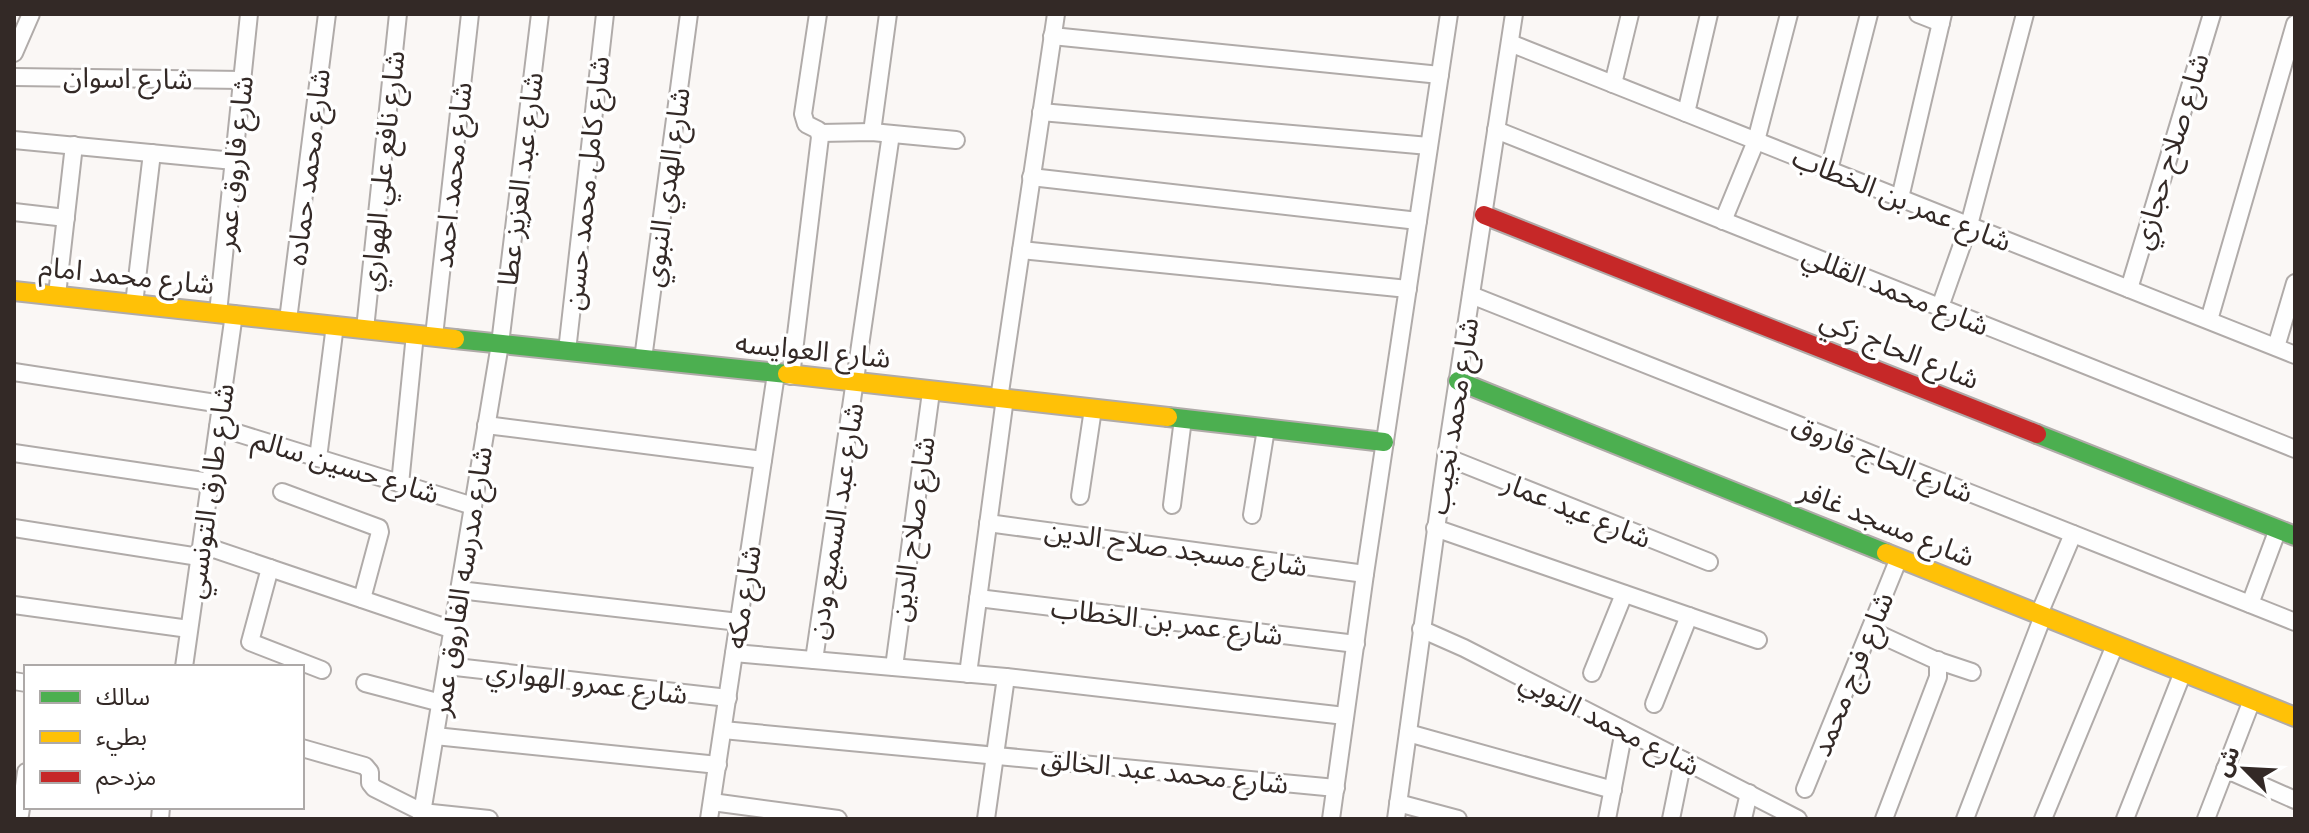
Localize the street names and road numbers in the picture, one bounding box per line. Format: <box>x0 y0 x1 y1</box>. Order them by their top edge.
street label: شارع نافع علي الهواري <box>351 49 416 294</box>
street label: شارع صلاح حجازي <box>2123 49 2220 254</box>
street label: شارع كامل محمد حسن <box>555 54 620 312</box>
street label: شارع اسوان <box>63 59 193 100</box>
street label: شارع محمد حماده <box>278 66 341 268</box>
street label: شارع عبد العزيز عطا <box>489 70 554 288</box>
street label: شارع فاروق عمر <box>207 74 264 253</box>
street label: شارع محمد احمد <box>424 80 483 270</box>
street label: شارع الهدي النبوي <box>634 85 701 289</box>
street label: شارع عمر بن الخطاب <box>1786 139 2017 262</box>
street label: شارع محمد القللي <box>1796 236 1994 347</box>
street label: شارع محمد امام <box>37 248 216 305</box>
street label: شارع الحاج زكي <box>1814 301 1985 400</box>
street label: شارع محمد نجيب <box>1420 315 1489 518</box>
street label: شارع العوايسه <box>733 324 892 379</box>
street label: شارع طارق التونسي <box>176 381 245 601</box>
street label: شارع عبد السميع ودن <box>799 400 874 642</box>
street label: شارع الحاج فاروق <box>1786 405 1979 513</box>
street label: شارع حسين سالم <box>247 421 444 515</box>
street label: شارع صلاح الدين <box>881 434 946 624</box>
street label: شارع مدرسه الفاروق عمر <box>422 444 503 720</box>
street label: شارع عيد عمار <box>1495 464 1657 559</box>
street label: شارع مسجد غافر <box>1792 471 1980 577</box>
street label: شارع مسجد صلاح الدين <box>1042 512 1310 587</box>
street label: شارع مكه <box>717 543 772 652</box>
street label: شارع فرج محمد <box>1803 587 1904 763</box>
street label: شارع عمر بن الخطاب <box>1049 589 1285 656</box>
street label: شارع عمرو الهواري <box>484 652 690 716</box>
street label: شارع محمد النوبي <box>1512 662 1706 787</box>
street label: شارع محمد عبد الخالق <box>1039 740 1290 805</box>

